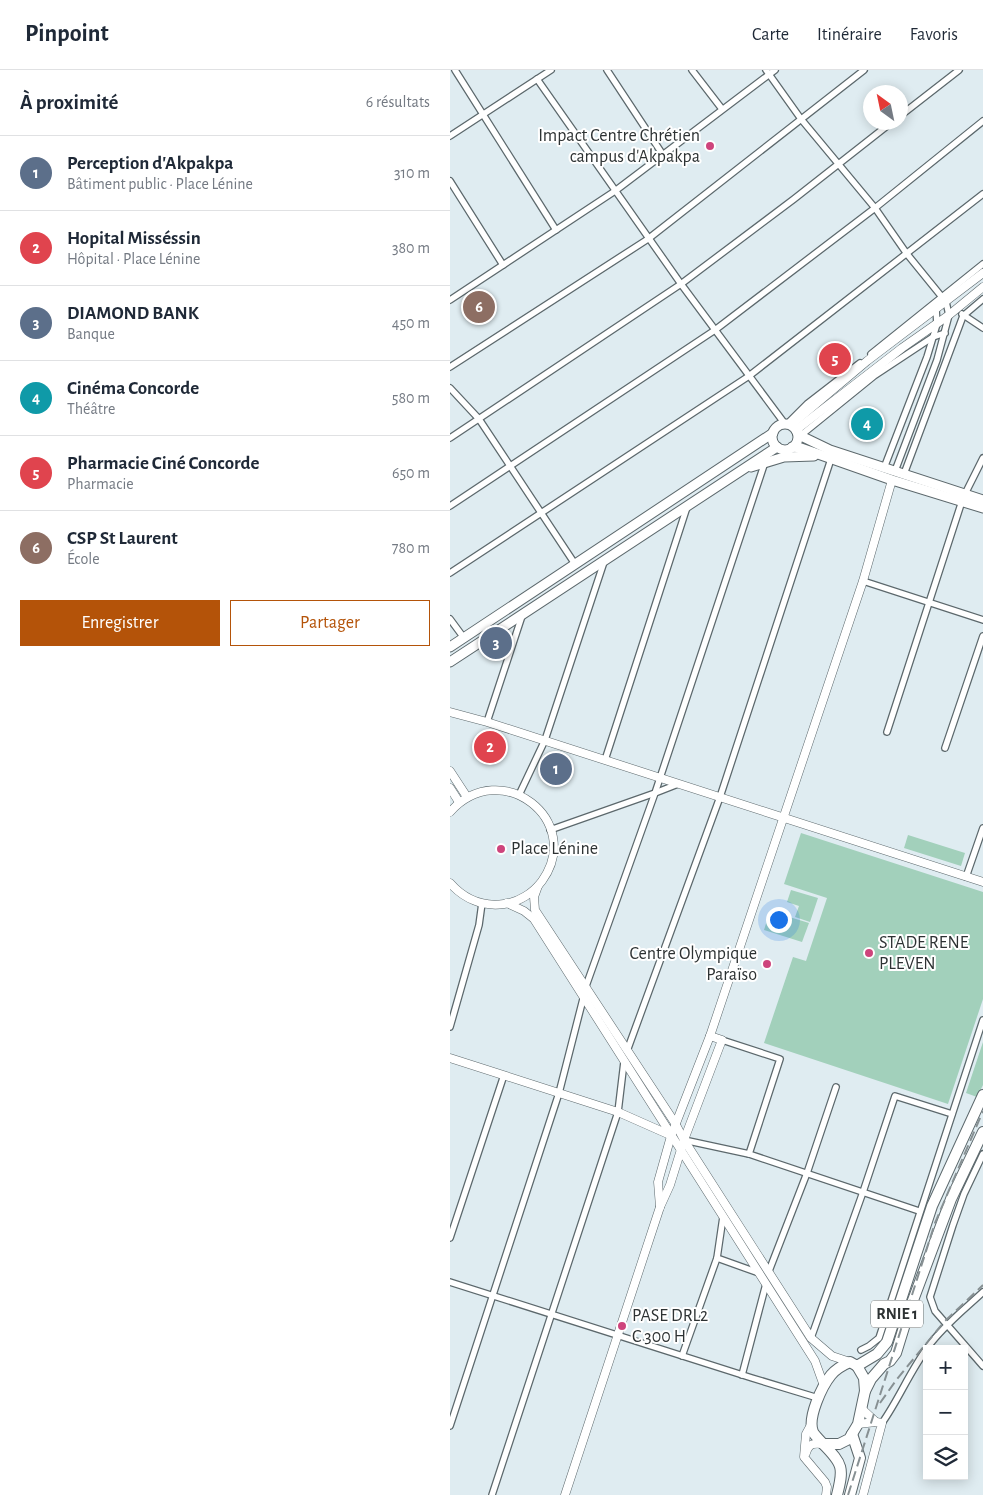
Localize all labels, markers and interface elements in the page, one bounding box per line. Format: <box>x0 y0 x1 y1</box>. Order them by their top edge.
text: Pinpoint <box>25 22 109 46</box>
text: Carte <box>752 26 789 44</box>
text: Itinéraire <box>817 26 882 44</box>
text: Favoris <box>910 26 958 44</box>
north arrow <box>863 85 908 130</box>
text: À proximité <box>20 92 118 113</box>
text: 6 résultats <box>366 94 430 110</box>
place label: Impact Centre Chrétien campus d'Akpakpa <box>538 127 700 166</box>
marker: Impact Centre Chrétien campus d'Akpakpa <box>704 140 716 152</box>
text: Perception d'Akpakpa <box>67 154 233 173</box>
text: 1 <box>33 165 39 181</box>
text: 310 m <box>394 165 430 181</box>
text: Bâtiment public · Place Lénine <box>67 176 253 192</box>
text: Hopital Misséssin <box>67 229 201 248</box>
text: 2 <box>32 240 40 256</box>
text: 380 m <box>392 240 430 256</box>
text: Hôpital · Place Lénine <box>67 251 200 267</box>
pin: 6 <box>463 288 495 326</box>
text: DIAMOND BANK <box>67 304 199 323</box>
text: 3 <box>33 315 39 331</box>
text: 450 m <box>392 315 430 331</box>
text: Banque <box>67 326 115 342</box>
pin: 5 <box>819 340 851 378</box>
text: Cinéma Concorde <box>67 379 199 398</box>
text: 4 <box>32 390 40 406</box>
text: 580 m <box>392 390 430 406</box>
text: Théâtre <box>67 401 115 417</box>
pin: 4 <box>851 405 883 443</box>
text: Pharmacie Ciné Concorde <box>67 454 260 473</box>
text: 5 <box>33 465 39 481</box>
text: 650 m <box>392 465 430 481</box>
text: Pharmacie <box>67 476 134 492</box>
text: CSP St Laurent <box>67 529 178 548</box>
text: 6 <box>32 540 40 556</box>
text: 780 m <box>392 540 430 556</box>
text: École <box>67 551 100 567</box>
button: Enregistrer <box>20 600 220 646</box>
button: Partager <box>230 600 430 646</box>
pin: 3 <box>480 624 512 662</box>
pin: 2 <box>474 728 506 766</box>
pin: 1 <box>540 750 572 788</box>
place label: Place Lénine <box>511 840 598 858</box>
marker: Place Lénine <box>495 843 507 855</box>
your location <box>766 907 792 933</box>
place label: STADE RENE PLEVEN <box>879 934 969 973</box>
place label: Centre Olympique Paraïso <box>630 945 757 984</box>
marker: STADE RENE PLEVEN <box>863 947 875 959</box>
marker: Centre Olympique Paraïso <box>761 958 773 970</box>
road number: RNIE 1 <box>871 1300 923 1328</box>
place label: PASE DRL2 C 300 H <box>632 1307 708 1346</box>
marker: PASE DRL2 C 300 H <box>616 1320 628 1332</box>
map controls <box>923 1345 968 1480</box>
button: + <box>923 1345 968 1390</box>
button: − <box>923 1390 968 1435</box>
button: layers <box>923 1435 968 1480</box>

